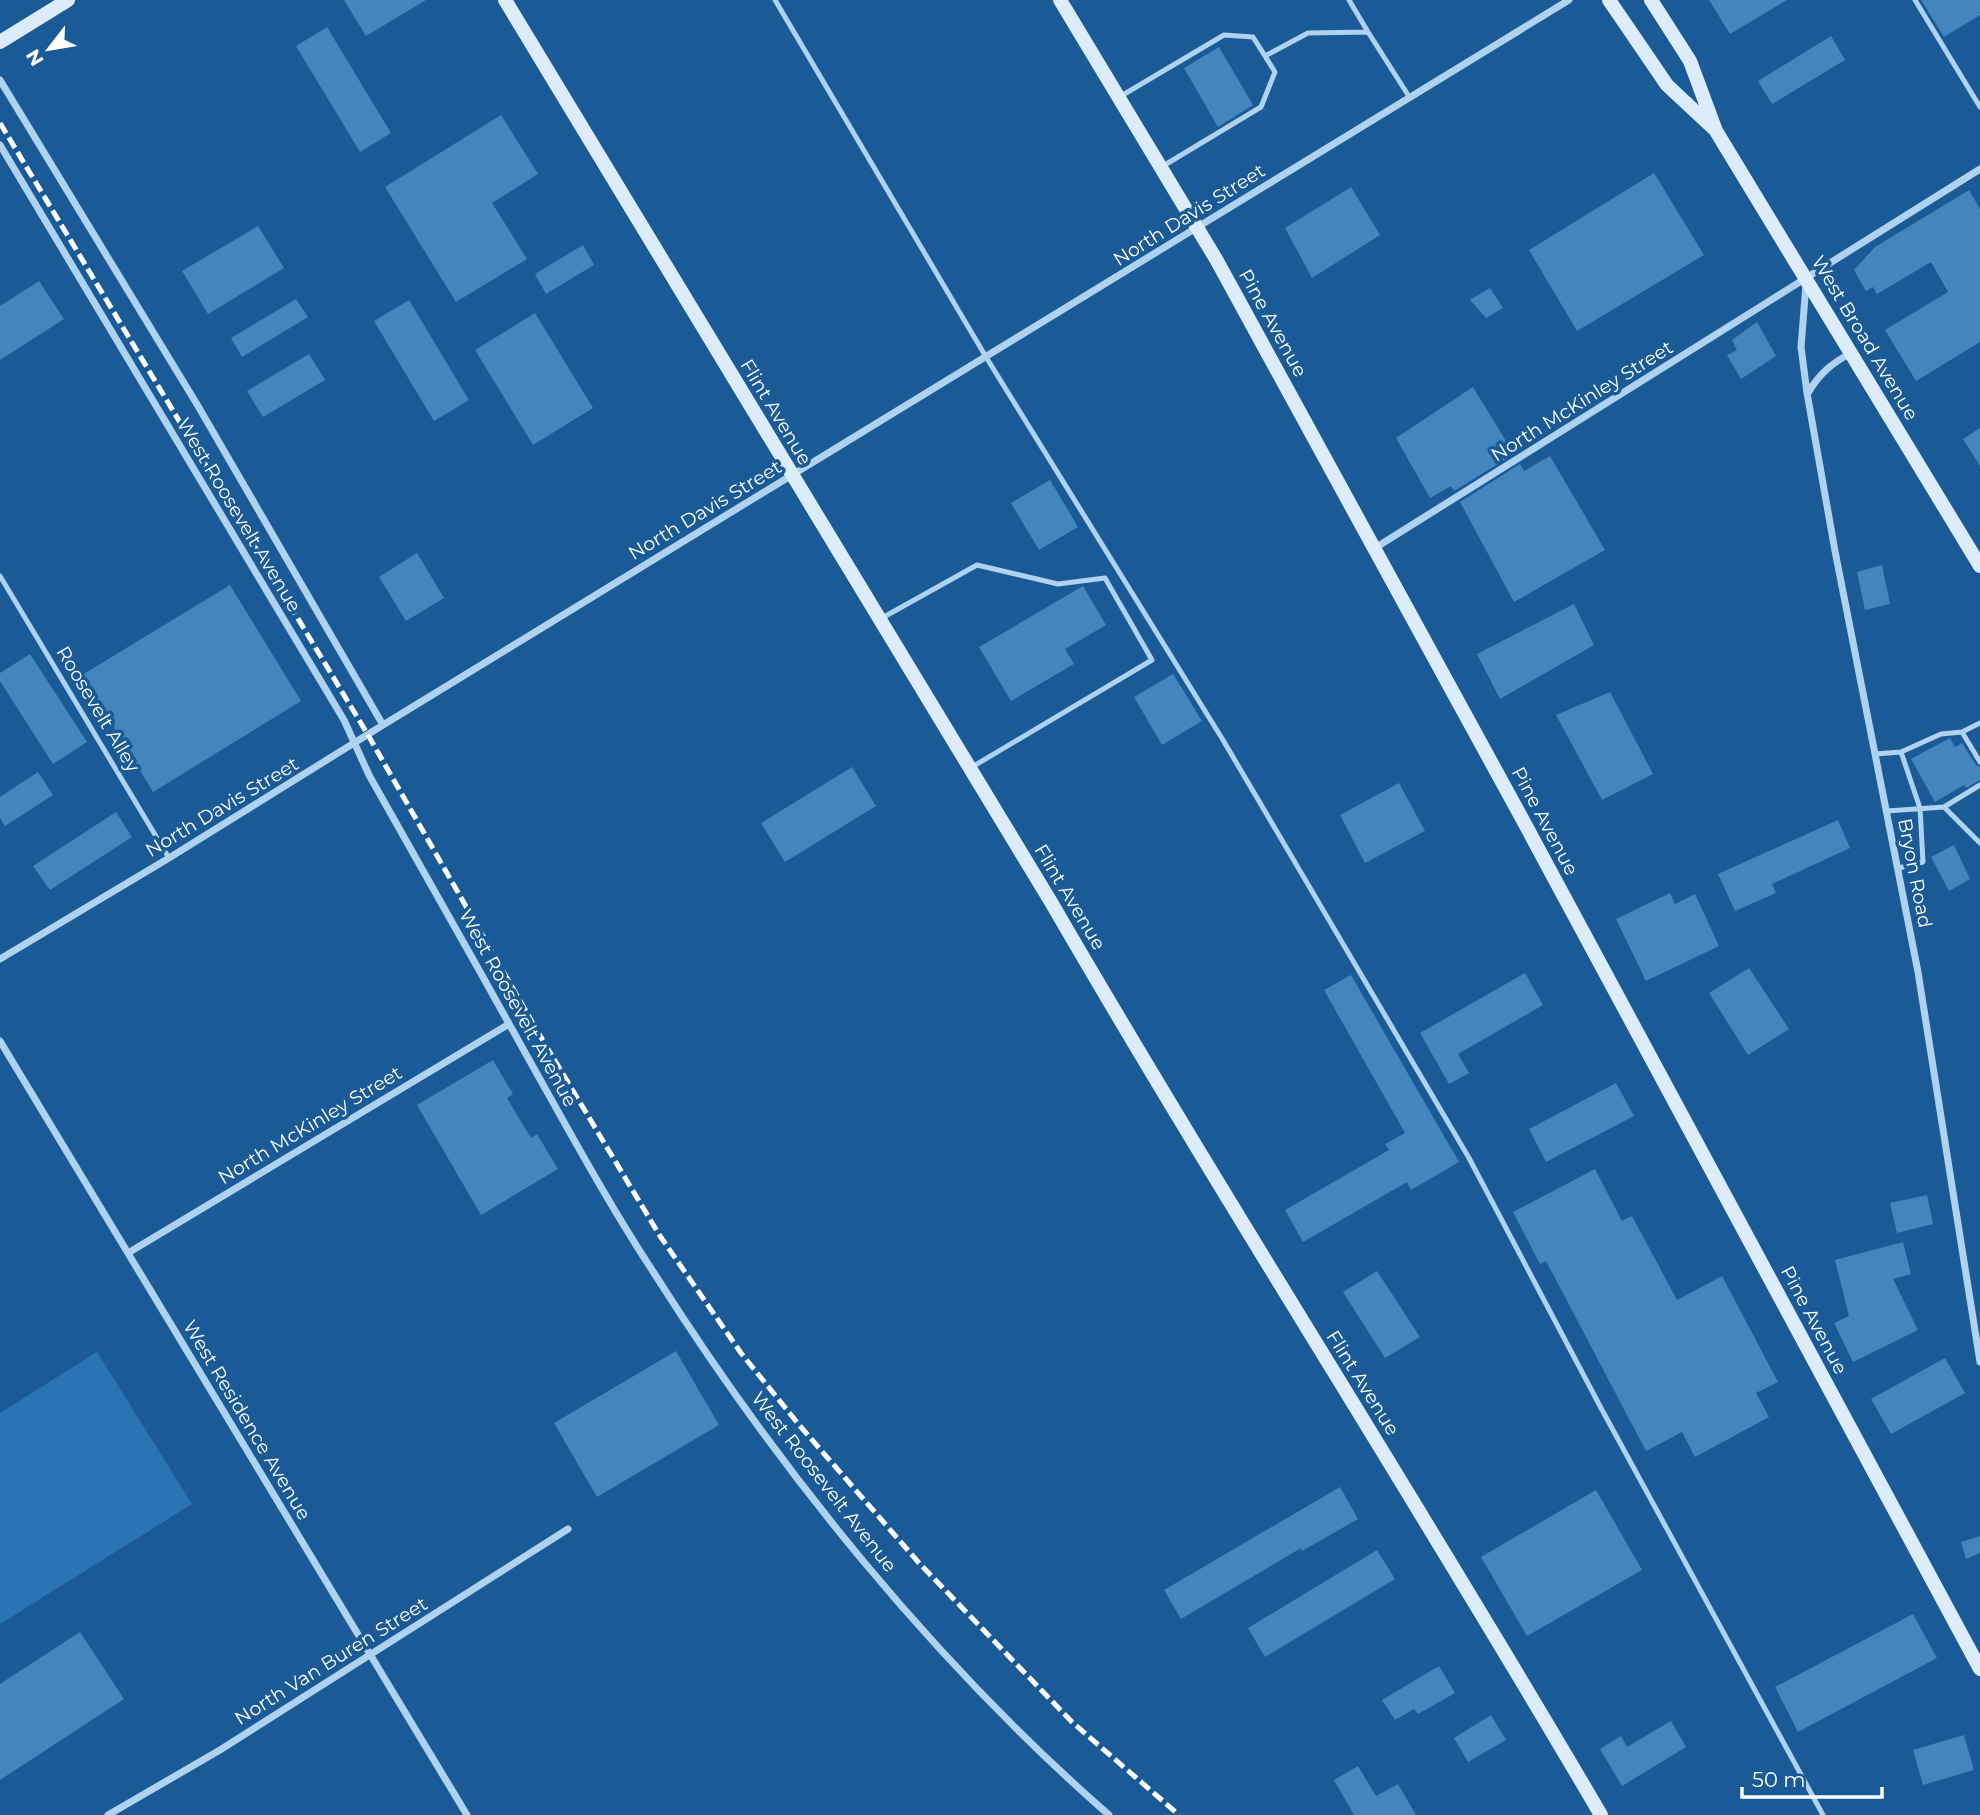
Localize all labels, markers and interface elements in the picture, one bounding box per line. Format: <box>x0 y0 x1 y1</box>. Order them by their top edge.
north arrow <box>14 14 84 84</box>
text: N <box>21 45 49 70</box>
street label: North Davis Street <box>1109 159 1269 271</box>
street label: West Broad Avenue <box>1807 252 1923 424</box>
street label: Pine Avenue <box>1234 265 1312 381</box>
street label: North McKinley Street <box>1487 335 1678 466</box>
street label: Flint Avenue <box>735 355 817 469</box>
street label: West Roosevelt Avenue <box>172 414 306 616</box>
street label: North Davis Street <box>624 455 786 565</box>
street label: Roosevelt Alley <box>51 642 145 777</box>
street label: North Davis Street <box>141 752 303 862</box>
street label: Pine Avenue <box>1507 763 1583 879</box>
street label: Bryon Road <box>1893 816 1937 930</box>
street label: Flint Avenue <box>1029 840 1111 954</box>
street label: West Roosevelt Avenue <box>454 905 582 1111</box>
street label: North McKinley Street <box>214 1061 406 1189</box>
street label: Pine Avenue <box>1776 1262 1852 1378</box>
street label: West Residence Avenue <box>178 1316 316 1524</box>
street label: Flint Avenue <box>1322 1326 1404 1440</box>
street label: West Roosevelt Avenue <box>746 1387 902 1577</box>
street label: North Van Buren Street <box>230 1592 432 1730</box>
scale bar <box>1742 1756 1882 1800</box>
text: 50 m <box>1752 1767 1806 1792</box>

